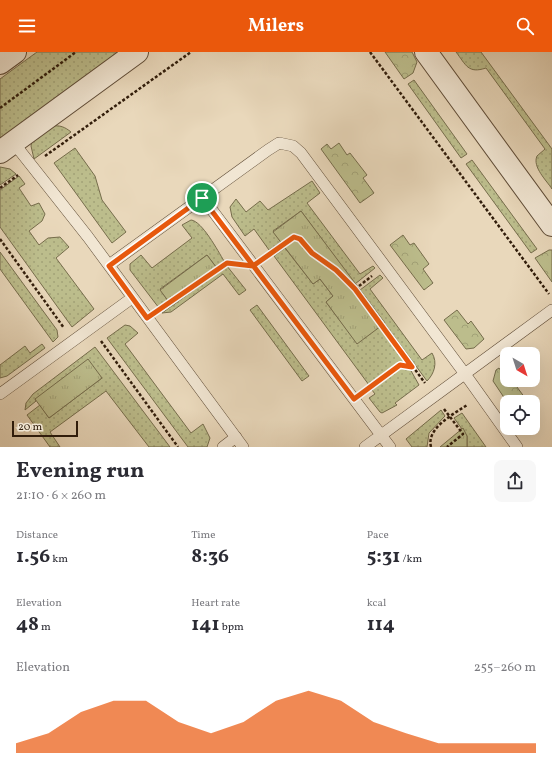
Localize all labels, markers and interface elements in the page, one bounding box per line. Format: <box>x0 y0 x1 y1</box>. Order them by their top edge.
text: Milers <box>248 14 304 39</box>
icon: menu <box>16 15 38 37</box>
icon: search <box>514 15 536 37</box>
pin <box>185 181 219 215</box>
icon: arrive <box>191 187 213 209</box>
north arrow <box>500 347 540 387</box>
map controls <box>500 347 540 435</box>
button: locate <box>500 395 540 435</box>
scale bar <box>12 419 78 438</box>
text: 20 m <box>18 420 42 435</box>
text: Evening run <box>16 456 145 487</box>
button: share <box>494 460 536 502</box>
text: 21:10 · 6 × 260 m <box>16 487 106 505</box>
text: Distance <box>16 528 58 543</box>
text: Time <box>191 528 215 543</box>
text: Pace <box>367 528 389 543</box>
text: 1.56 <box>16 543 50 571</box>
text: 8:36 <box>191 543 229 571</box>
text: 5:31 <box>367 543 400 571</box>
text: km <box>50 552 68 567</box>
text: /km <box>400 552 422 567</box>
text: Elevation <box>16 596 62 611</box>
text: Heart rate <box>191 596 240 611</box>
text: kcal <box>367 596 386 611</box>
text: 48 <box>16 611 39 639</box>
text: 141 <box>191 611 220 639</box>
text: 114 <box>367 611 395 639</box>
text: m <box>39 620 51 635</box>
text: bpm <box>220 620 244 635</box>
text: Elevation <box>16 659 70 677</box>
text: 255–260 m <box>474 659 536 677</box>

